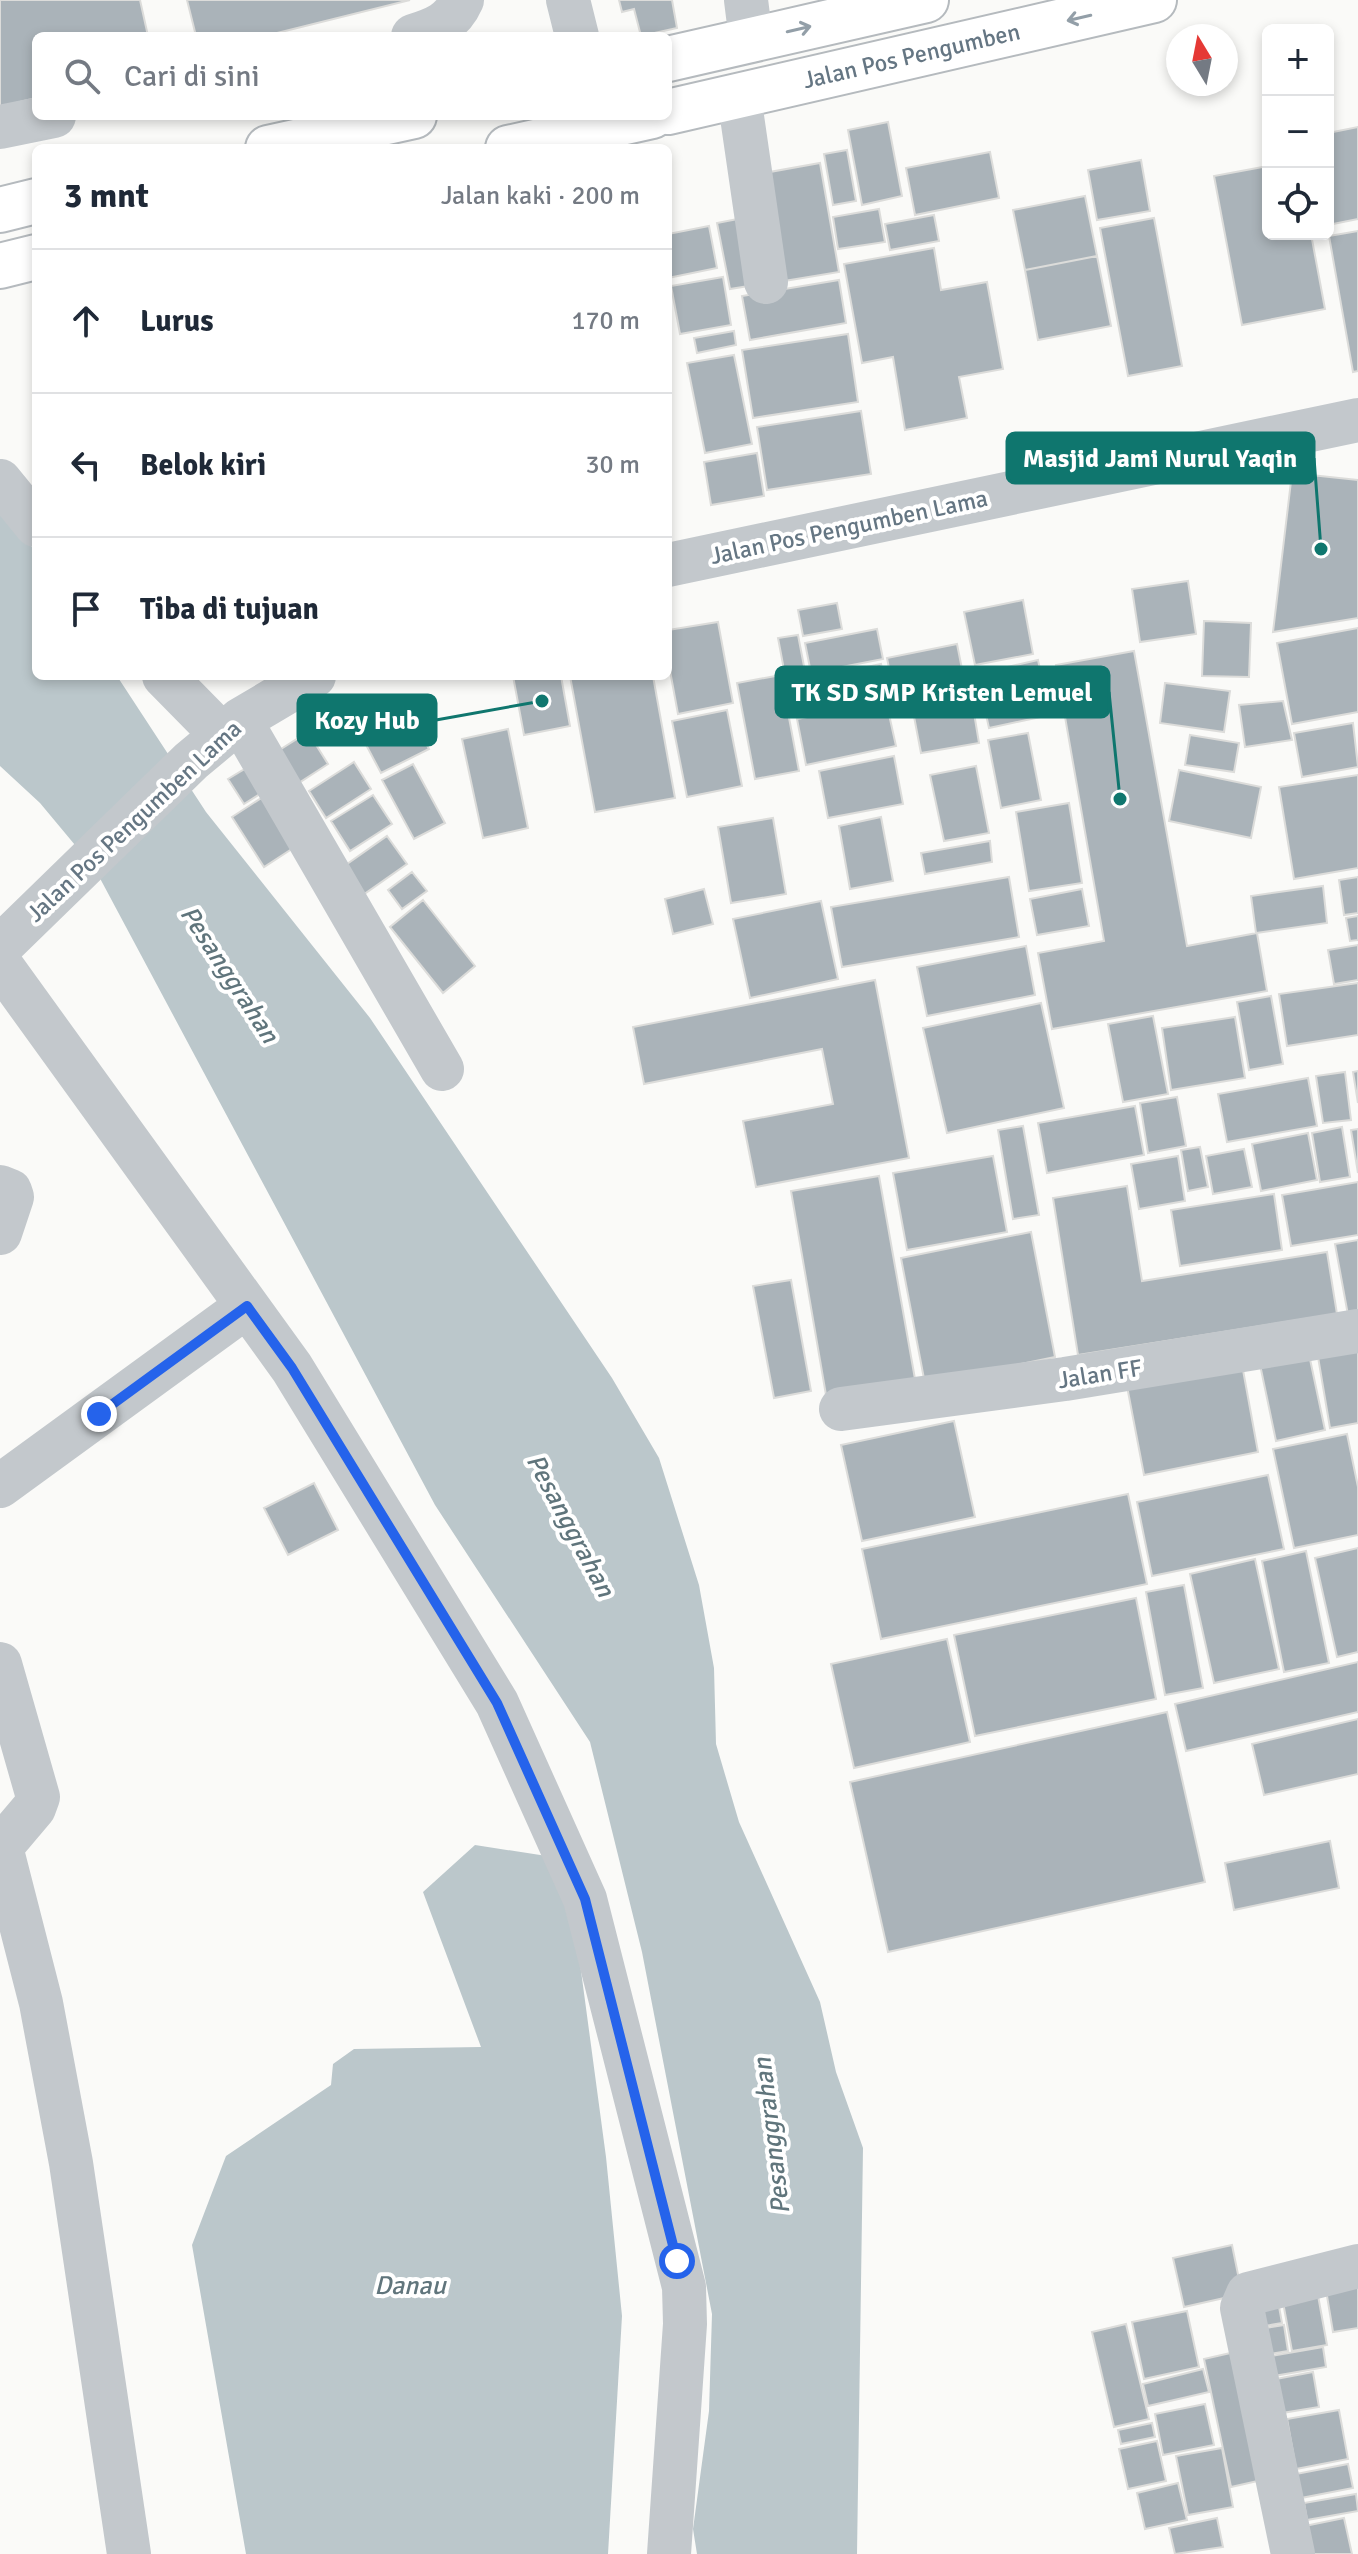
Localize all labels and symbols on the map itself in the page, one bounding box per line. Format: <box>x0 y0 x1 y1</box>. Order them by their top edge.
one-way arrow <box>1066 11 1092 26</box>
street label: Jalan Pos Pengumben <box>800 16 1023 95</box>
one-way arrow <box>785 21 811 36</box>
north arrow <box>1166 24 1238 96</box>
callout: Masjid Jami Nurul Yaqin <box>1007 433 1314 483</box>
text: Masjid Jami Nurul Yaqin <box>1023 443 1297 475</box>
street label: Jalan Pos Pengumben Lama <box>708 483 990 571</box>
callout: TK SD SMP Kristen Lemuel <box>776 667 1109 717</box>
text: TK SD SMP Kristen Lemuel <box>792 677 1092 709</box>
callout: Kozy Hub <box>298 695 436 745</box>
text: Kozy Hub <box>314 705 420 737</box>
street label: Jalan Pos Pengumben Lama <box>20 714 248 928</box>
water label: Pesanggrahan <box>173 900 286 1050</box>
street label: Jalan FF <box>1056 1353 1144 1395</box>
route end <box>81 1396 117 1432</box>
water label: Pesanggrahan <box>519 1448 622 1603</box>
water label: Pesanggrahan <box>746 2055 797 2216</box>
route start <box>659 2243 695 2279</box>
water label: Danau <box>374 2270 447 2302</box>

